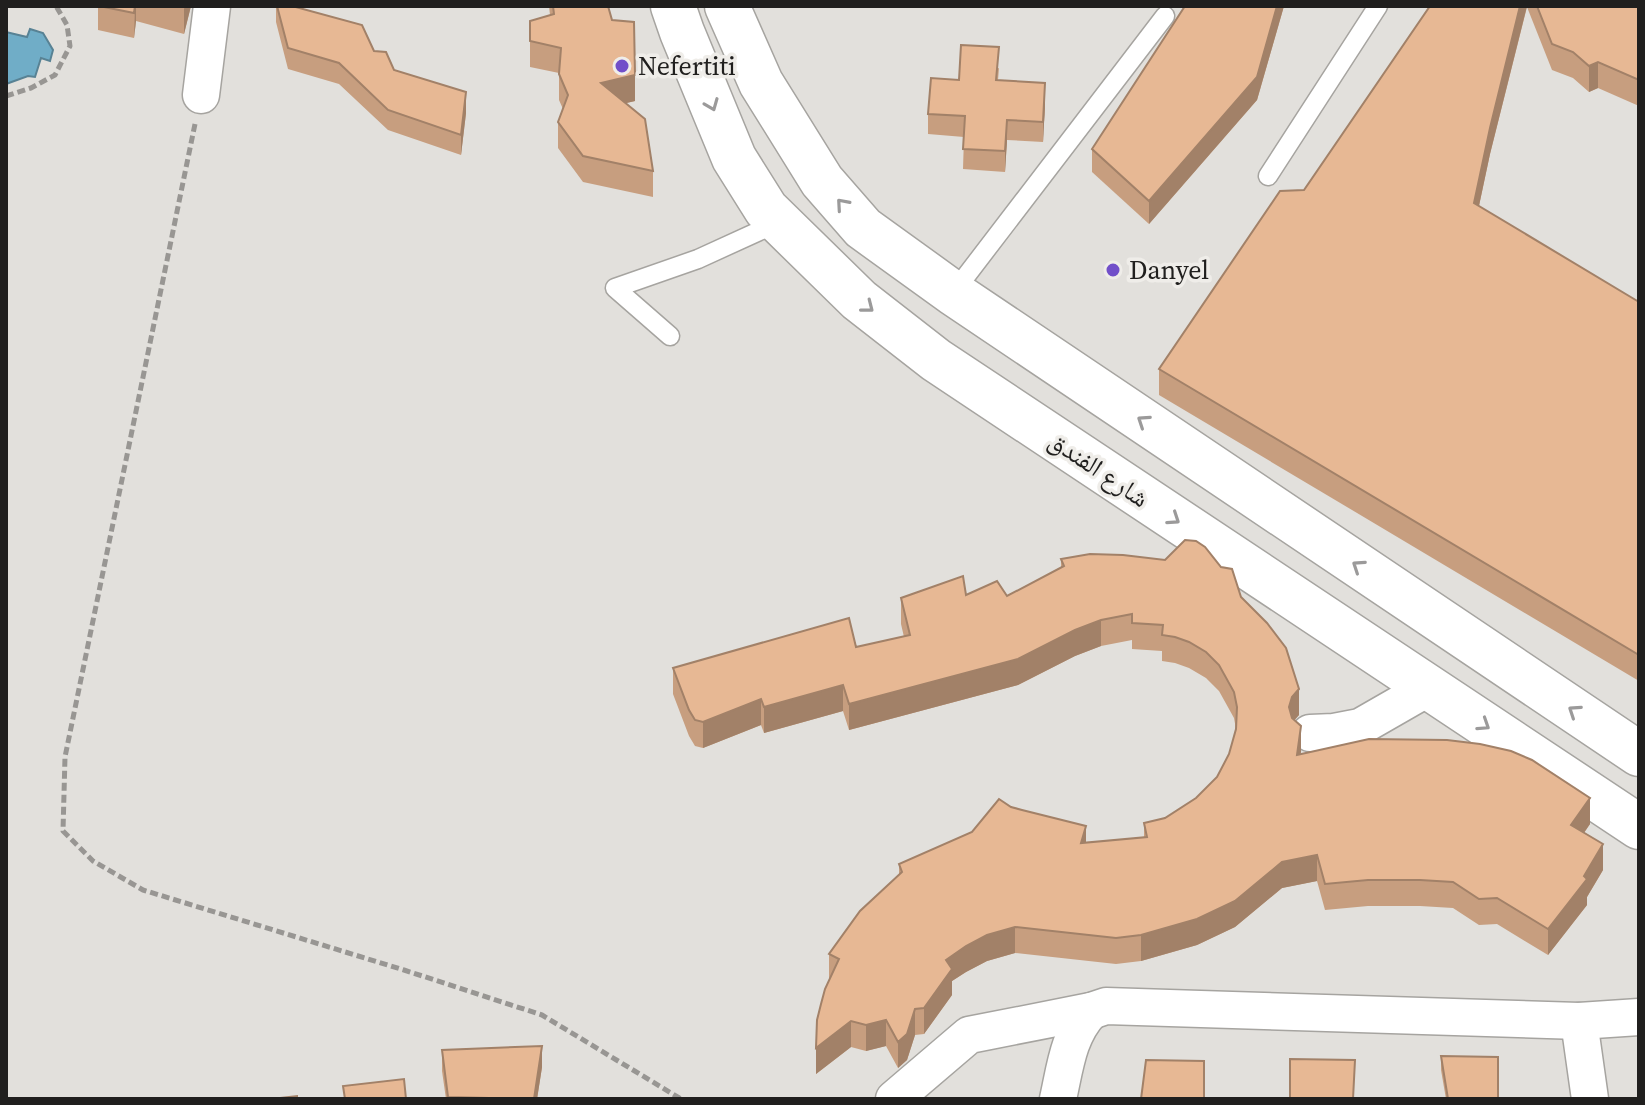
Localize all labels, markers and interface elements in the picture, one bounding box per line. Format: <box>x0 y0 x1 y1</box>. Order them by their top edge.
place label: Nefertiti <box>638 48 736 84</box>
marker: Nefertiti <box>613 57 631 75</box>
one-way arrow <box>702 97 718 111</box>
one-way arrow <box>837 198 852 213</box>
place label: Danyel <box>1129 252 1209 288</box>
marker: Danyel <box>1104 261 1122 279</box>
one-way arrow <box>859 298 874 312</box>
one-way arrow <box>1137 416 1151 431</box>
street label: شارع الفندق <box>1042 422 1156 516</box>
one-way arrow <box>1165 509 1180 524</box>
one-way arrow <box>1353 561 1367 576</box>
one-way arrow <box>1569 705 1583 720</box>
one-way arrow <box>1475 715 1489 730</box>

